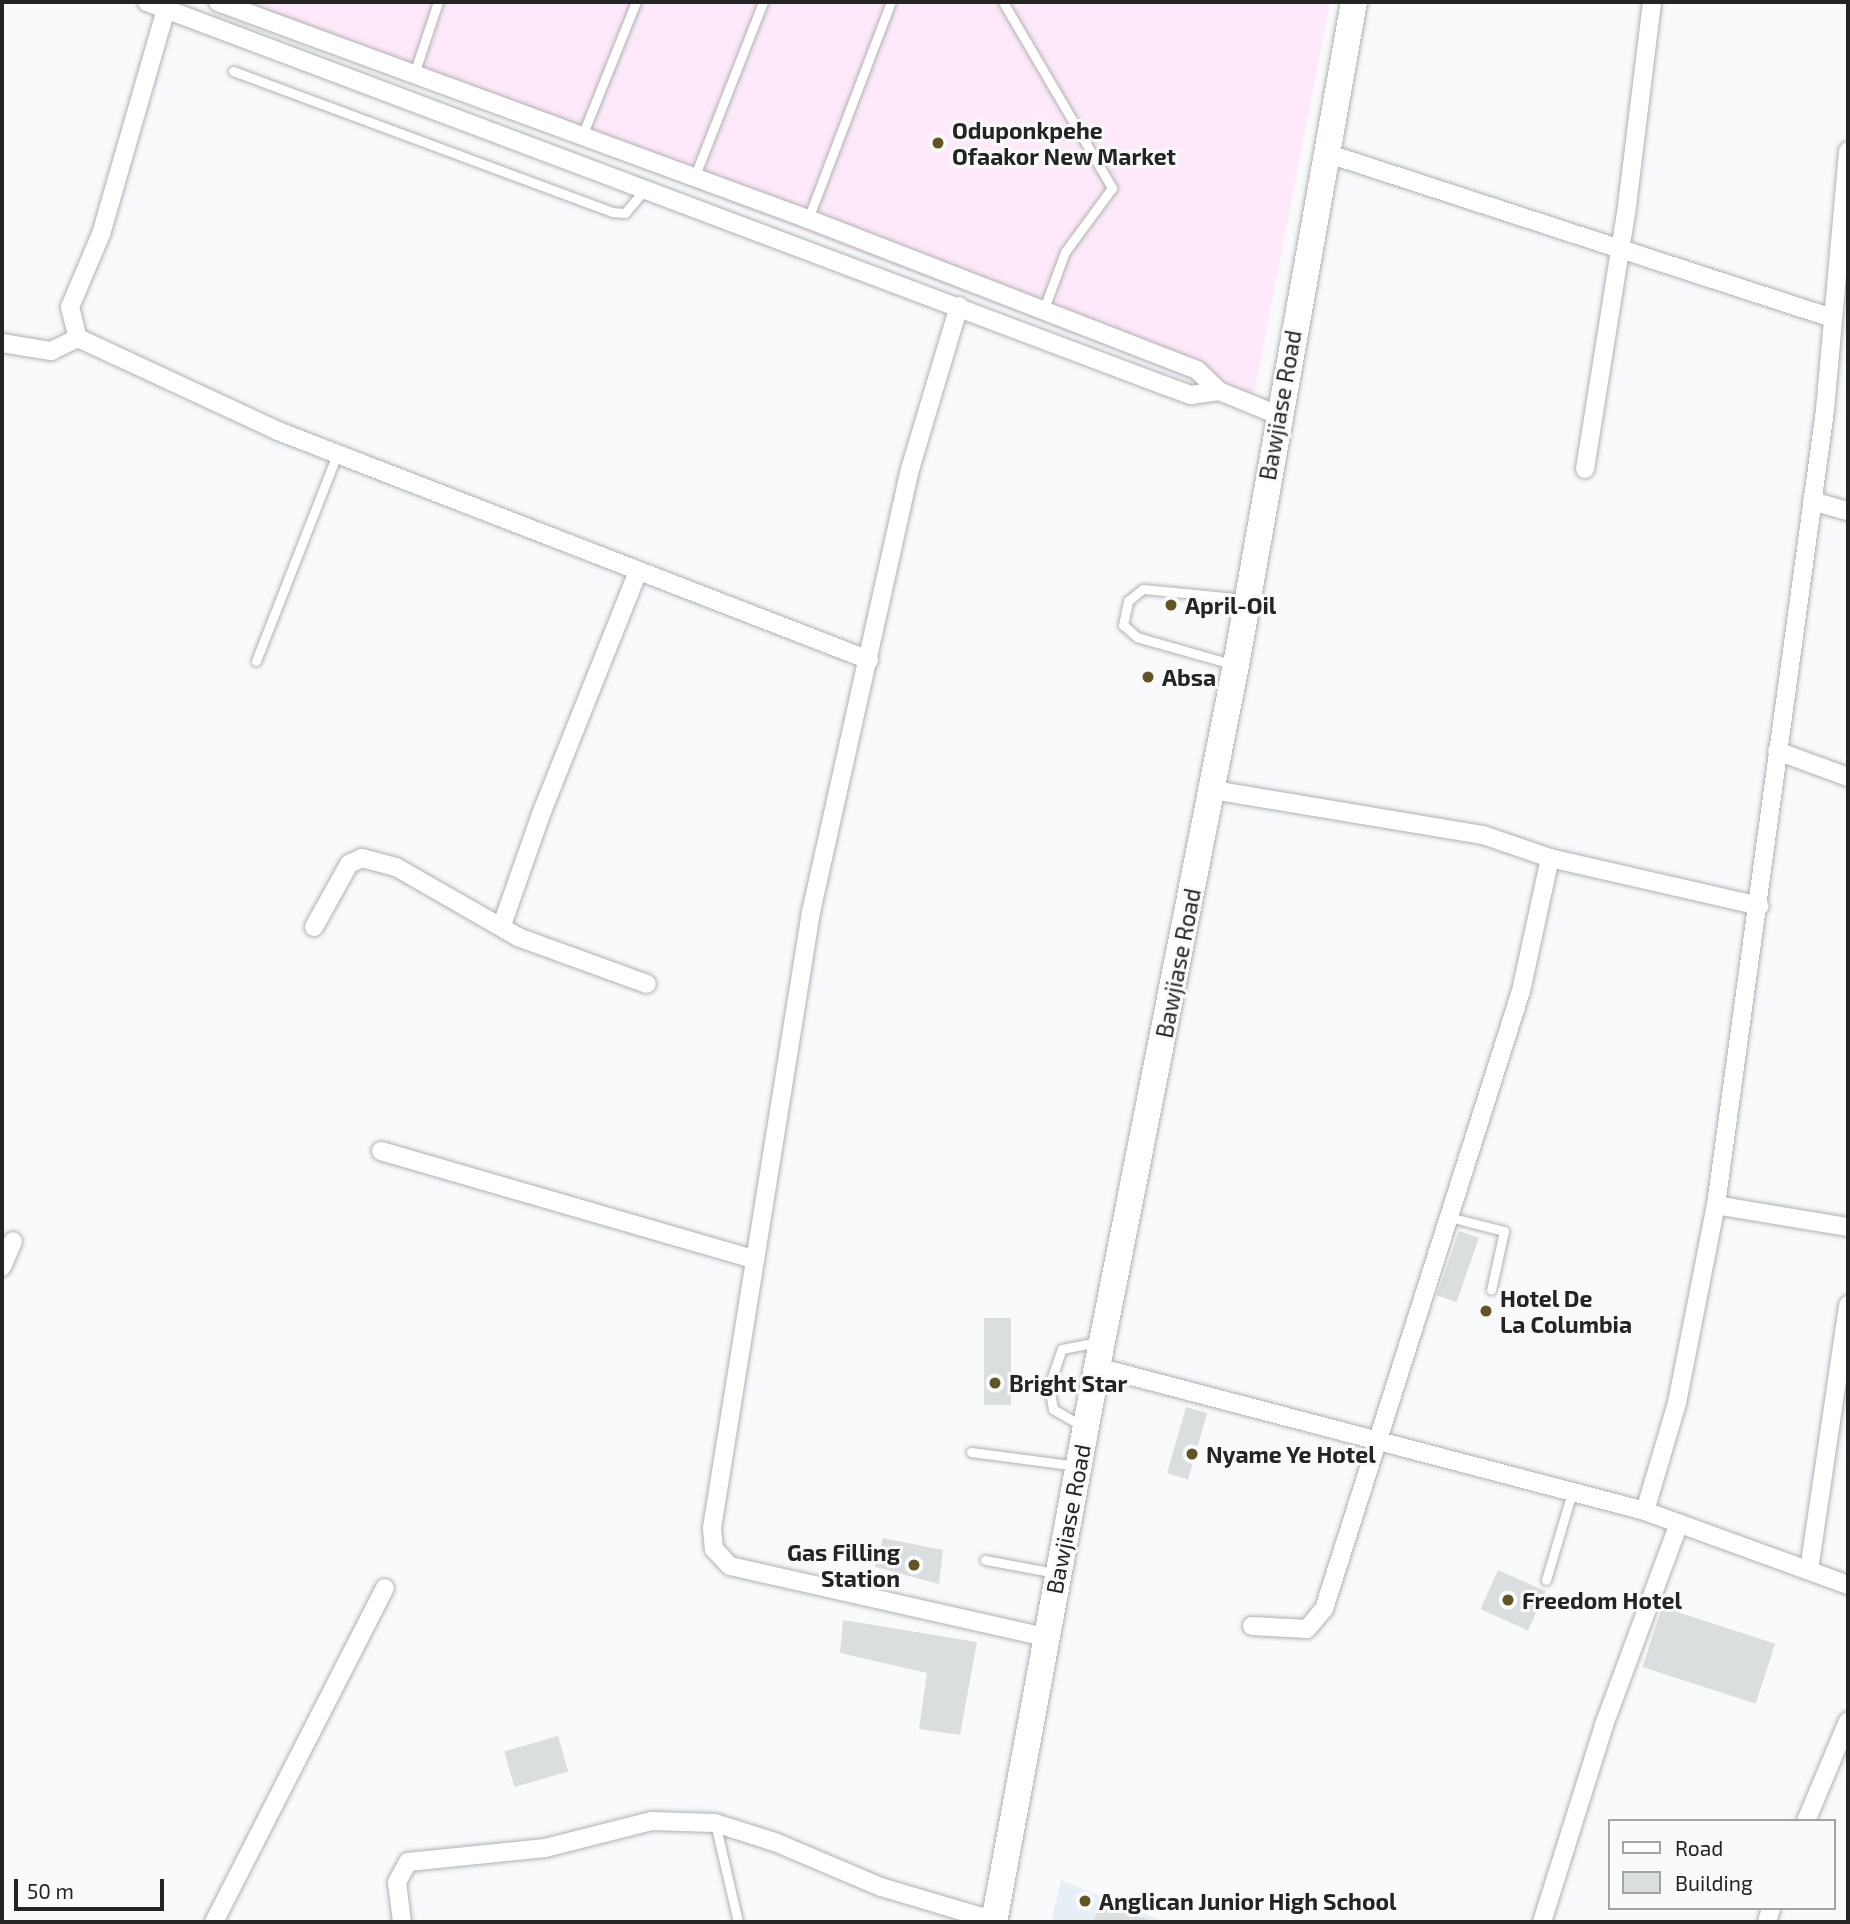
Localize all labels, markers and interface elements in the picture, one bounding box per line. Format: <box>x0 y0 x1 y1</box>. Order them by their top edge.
place label: Oduponkpehe Ofaakor New Market <box>952 116 1177 170</box>
marker: Oduponkpehe Ofaakor New Market <box>930 135 946 151</box>
street label: Bawjiase Road <box>1253 328 1307 482</box>
place label: April-Oil <box>1185 591 1276 619</box>
marker: April-Oil <box>1163 597 1179 613</box>
place label: Absa <box>1162 663 1216 691</box>
marker: Absa <box>1140 669 1156 685</box>
street label: Bawjiase Road <box>1150 886 1206 1040</box>
place label: Hotel De La Columbia <box>1500 1284 1632 1338</box>
marker: Hotel De La Columbia <box>1478 1303 1494 1319</box>
place label: Bright Star <box>1009 1369 1127 1397</box>
marker: Bright Star <box>987 1375 1003 1391</box>
place label: Nyame Ye Hotel <box>1206 1440 1376 1468</box>
street label: Bawjiase Road <box>1040 1442 1096 1596</box>
marker: Nyame Ye Hotel <box>1184 1446 1200 1462</box>
place label: Gas Filling Station <box>787 1538 900 1592</box>
marker: Gas Filling Station <box>906 1557 922 1573</box>
place label: Freedom Hotel <box>1522 1586 1682 1614</box>
marker: Freedom Hotel <box>1500 1592 1516 1608</box>
legend <box>1608 1819 1836 1910</box>
text: Road <box>1675 1835 1723 1860</box>
scale bar <box>18 1864 168 1908</box>
text: Building <box>1675 1870 1753 1895</box>
text: 50 m <box>27 1878 74 1903</box>
place label: Anglican Junior High School <box>1099 1887 1398 1915</box>
marker: Anglican Junior High School <box>1077 1893 1093 1909</box>

